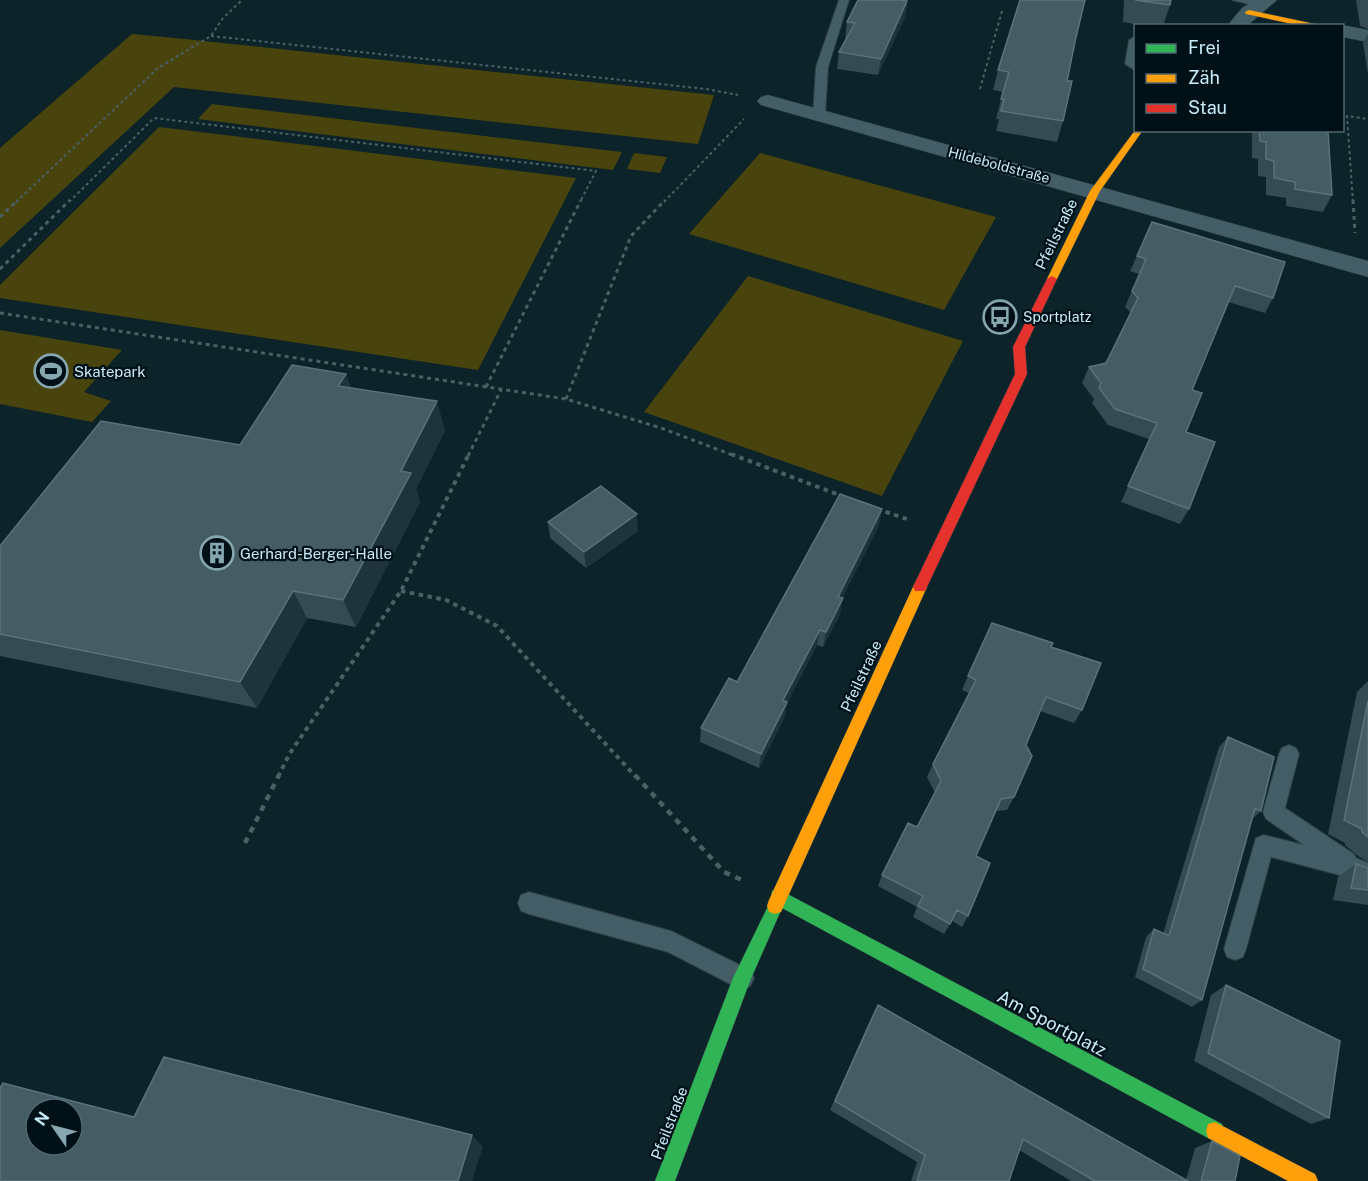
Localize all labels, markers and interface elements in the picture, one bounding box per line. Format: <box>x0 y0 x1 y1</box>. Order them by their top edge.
legend <box>1134 24 1344 132</box>
text: Frei <box>1188 37 1220 58</box>
text: Zäh <box>1188 67 1220 88</box>
text: Stau <box>1188 97 1227 118</box>
street label: Hildeboldstraße <box>946 144 1052 186</box>
street label: Pfeilstraße <box>1032 196 1080 272</box>
bus stop icon: Sportplatz <box>982 299 1018 335</box>
place label: Sportplatz <box>1023 309 1092 325</box>
sports icon: Skatepark <box>33 353 69 389</box>
place label: Skatepark <box>74 363 146 380</box>
building icon: Gerhard-Berger-Halle <box>199 535 235 571</box>
place label: Gerhard-Berger-Halle <box>240 545 392 562</box>
street label: Pfeilstraße <box>837 638 885 714</box>
street label: Am Sportplatz <box>994 985 1110 1061</box>
street label: Pfeilstraße <box>647 1084 691 1162</box>
north arrow <box>24 1097 84 1157</box>
text: N <box>31 1108 53 1129</box>

